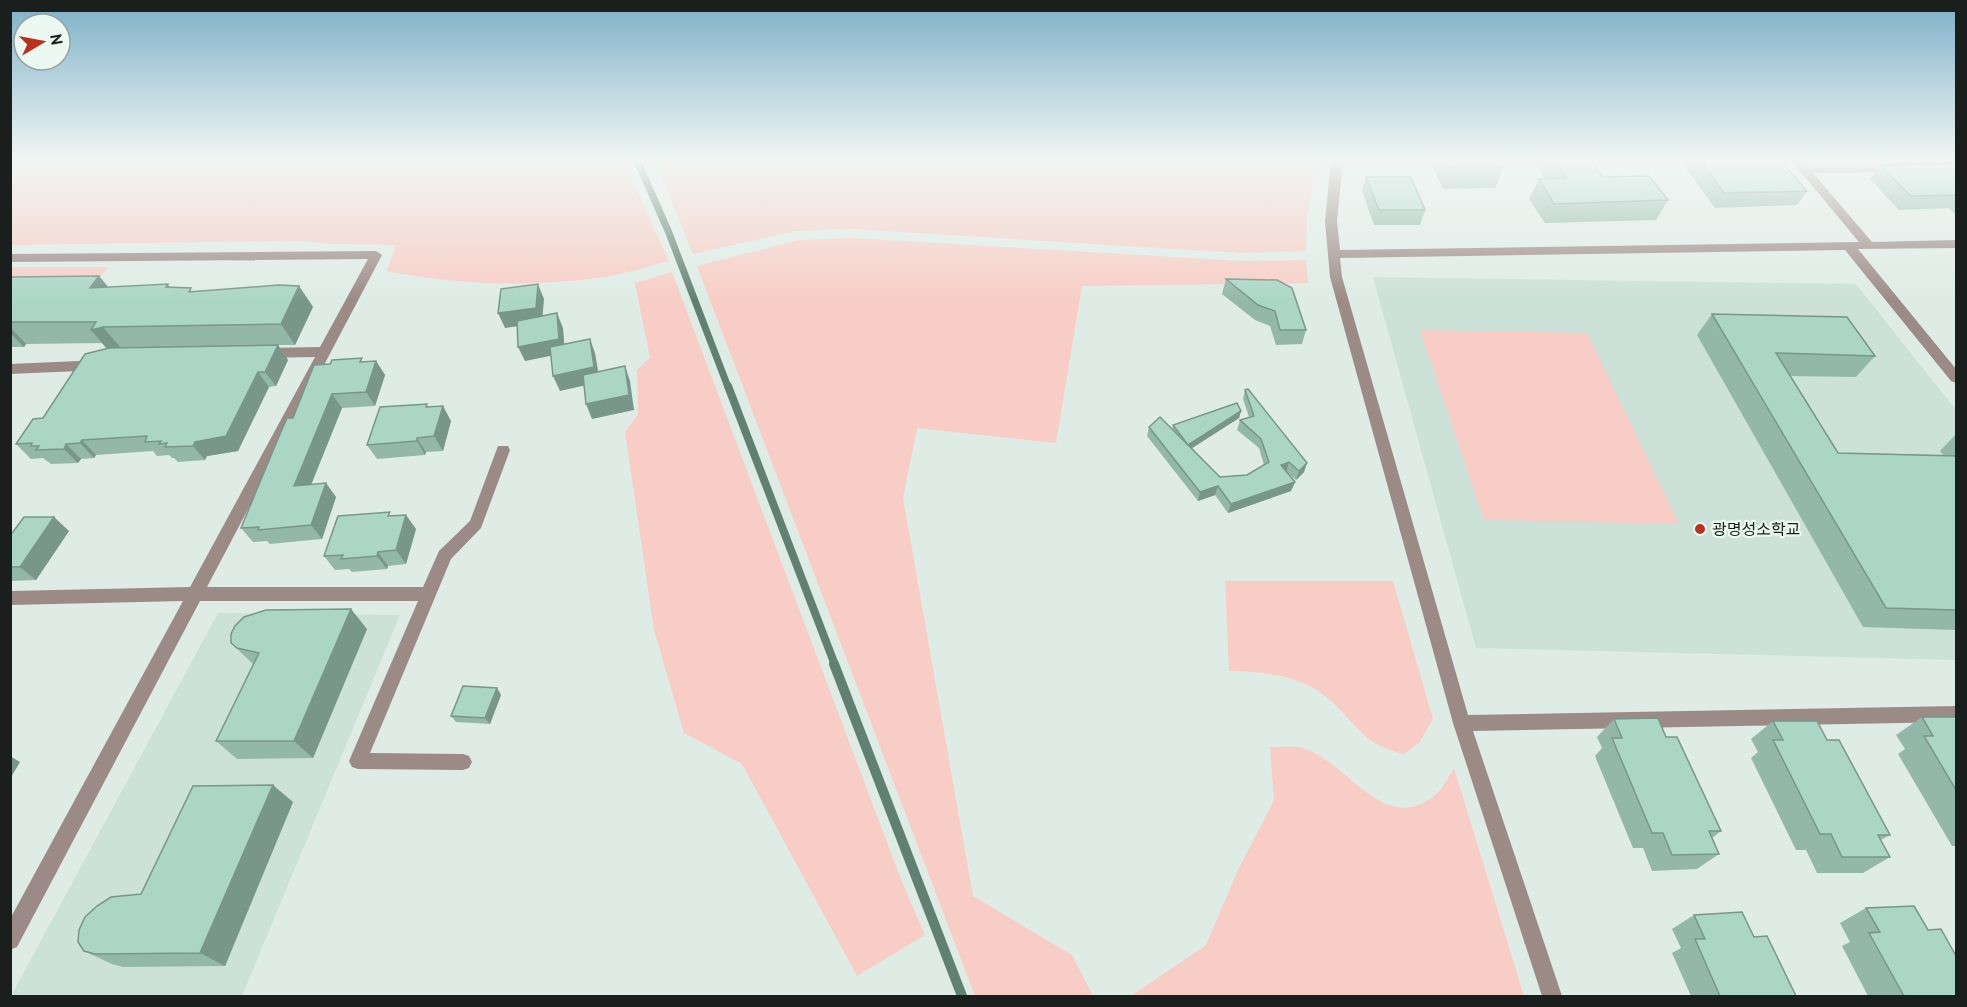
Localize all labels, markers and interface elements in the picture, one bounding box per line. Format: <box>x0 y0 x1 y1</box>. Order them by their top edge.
north arrow <box>12 12 72 72</box>
text: N <box>46 32 68 46</box>
place label: 광명성소학교 <box>1712 519 1800 539</box>
marker: 광명성소학교 <box>1693 522 1707 536</box>

